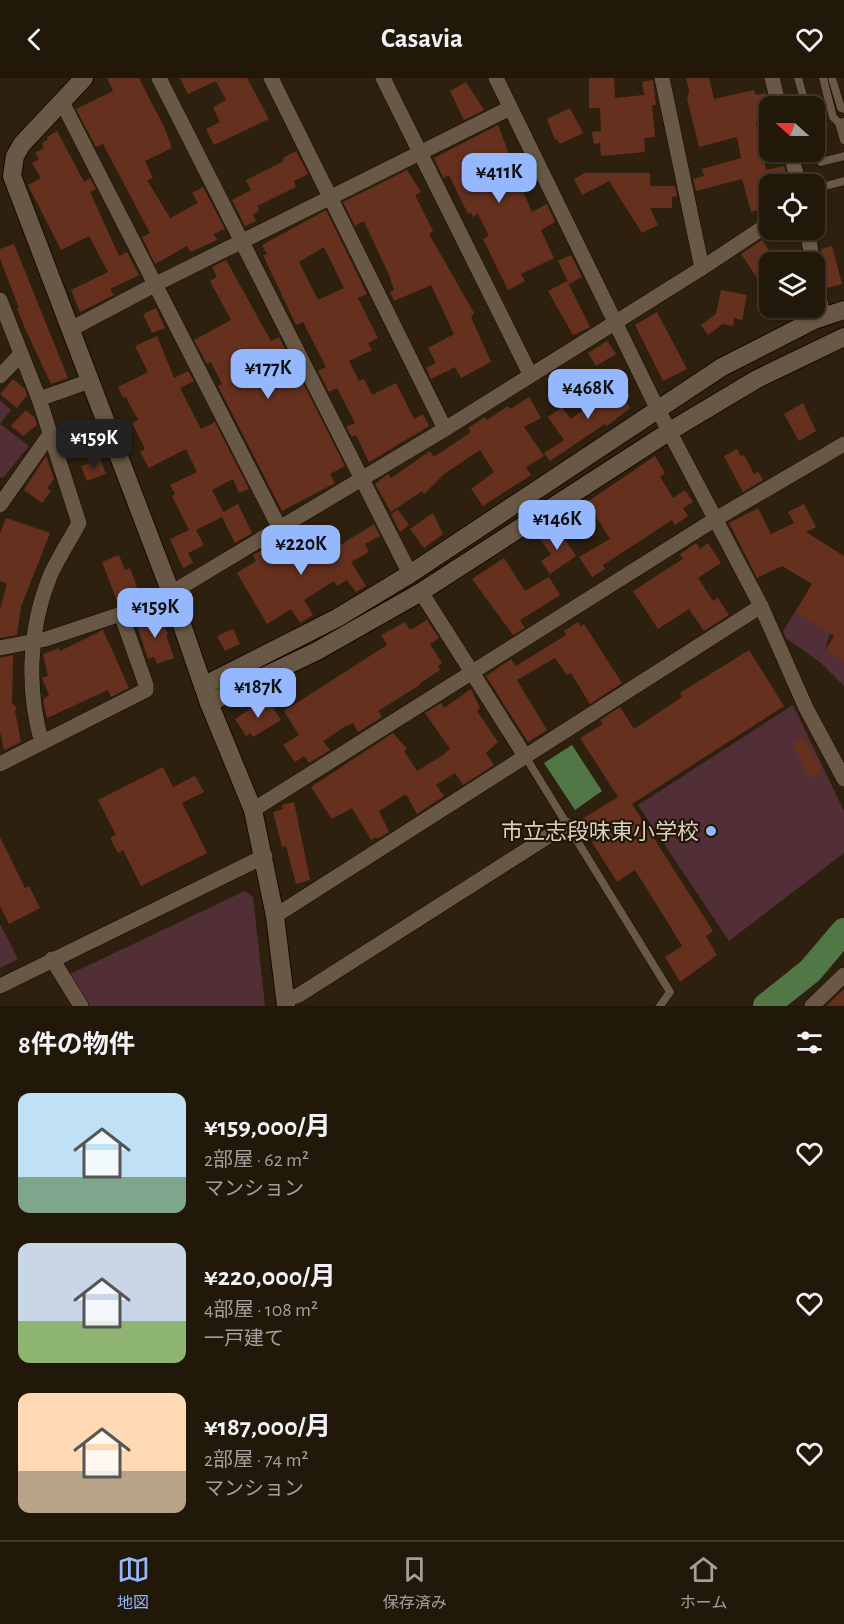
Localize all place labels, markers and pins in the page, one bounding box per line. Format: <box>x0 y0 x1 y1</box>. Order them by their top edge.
pin: ¥411K <box>457 153 541 204</box>
pin: ¥177K <box>226 349 310 400</box>
pin: ¥468K <box>546 369 630 420</box>
pin: ¥159K <box>52 419 136 470</box>
pin: ¥146K <box>515 500 599 551</box>
pin: ¥220K <box>259 525 343 576</box>
pin: ¥159K <box>113 588 197 639</box>
pin: ¥187K <box>216 668 300 719</box>
place label: 市立志段味東小学校 <box>501 820 699 843</box>
marker: 市立志段味東小学校 <box>704 824 718 838</box>

